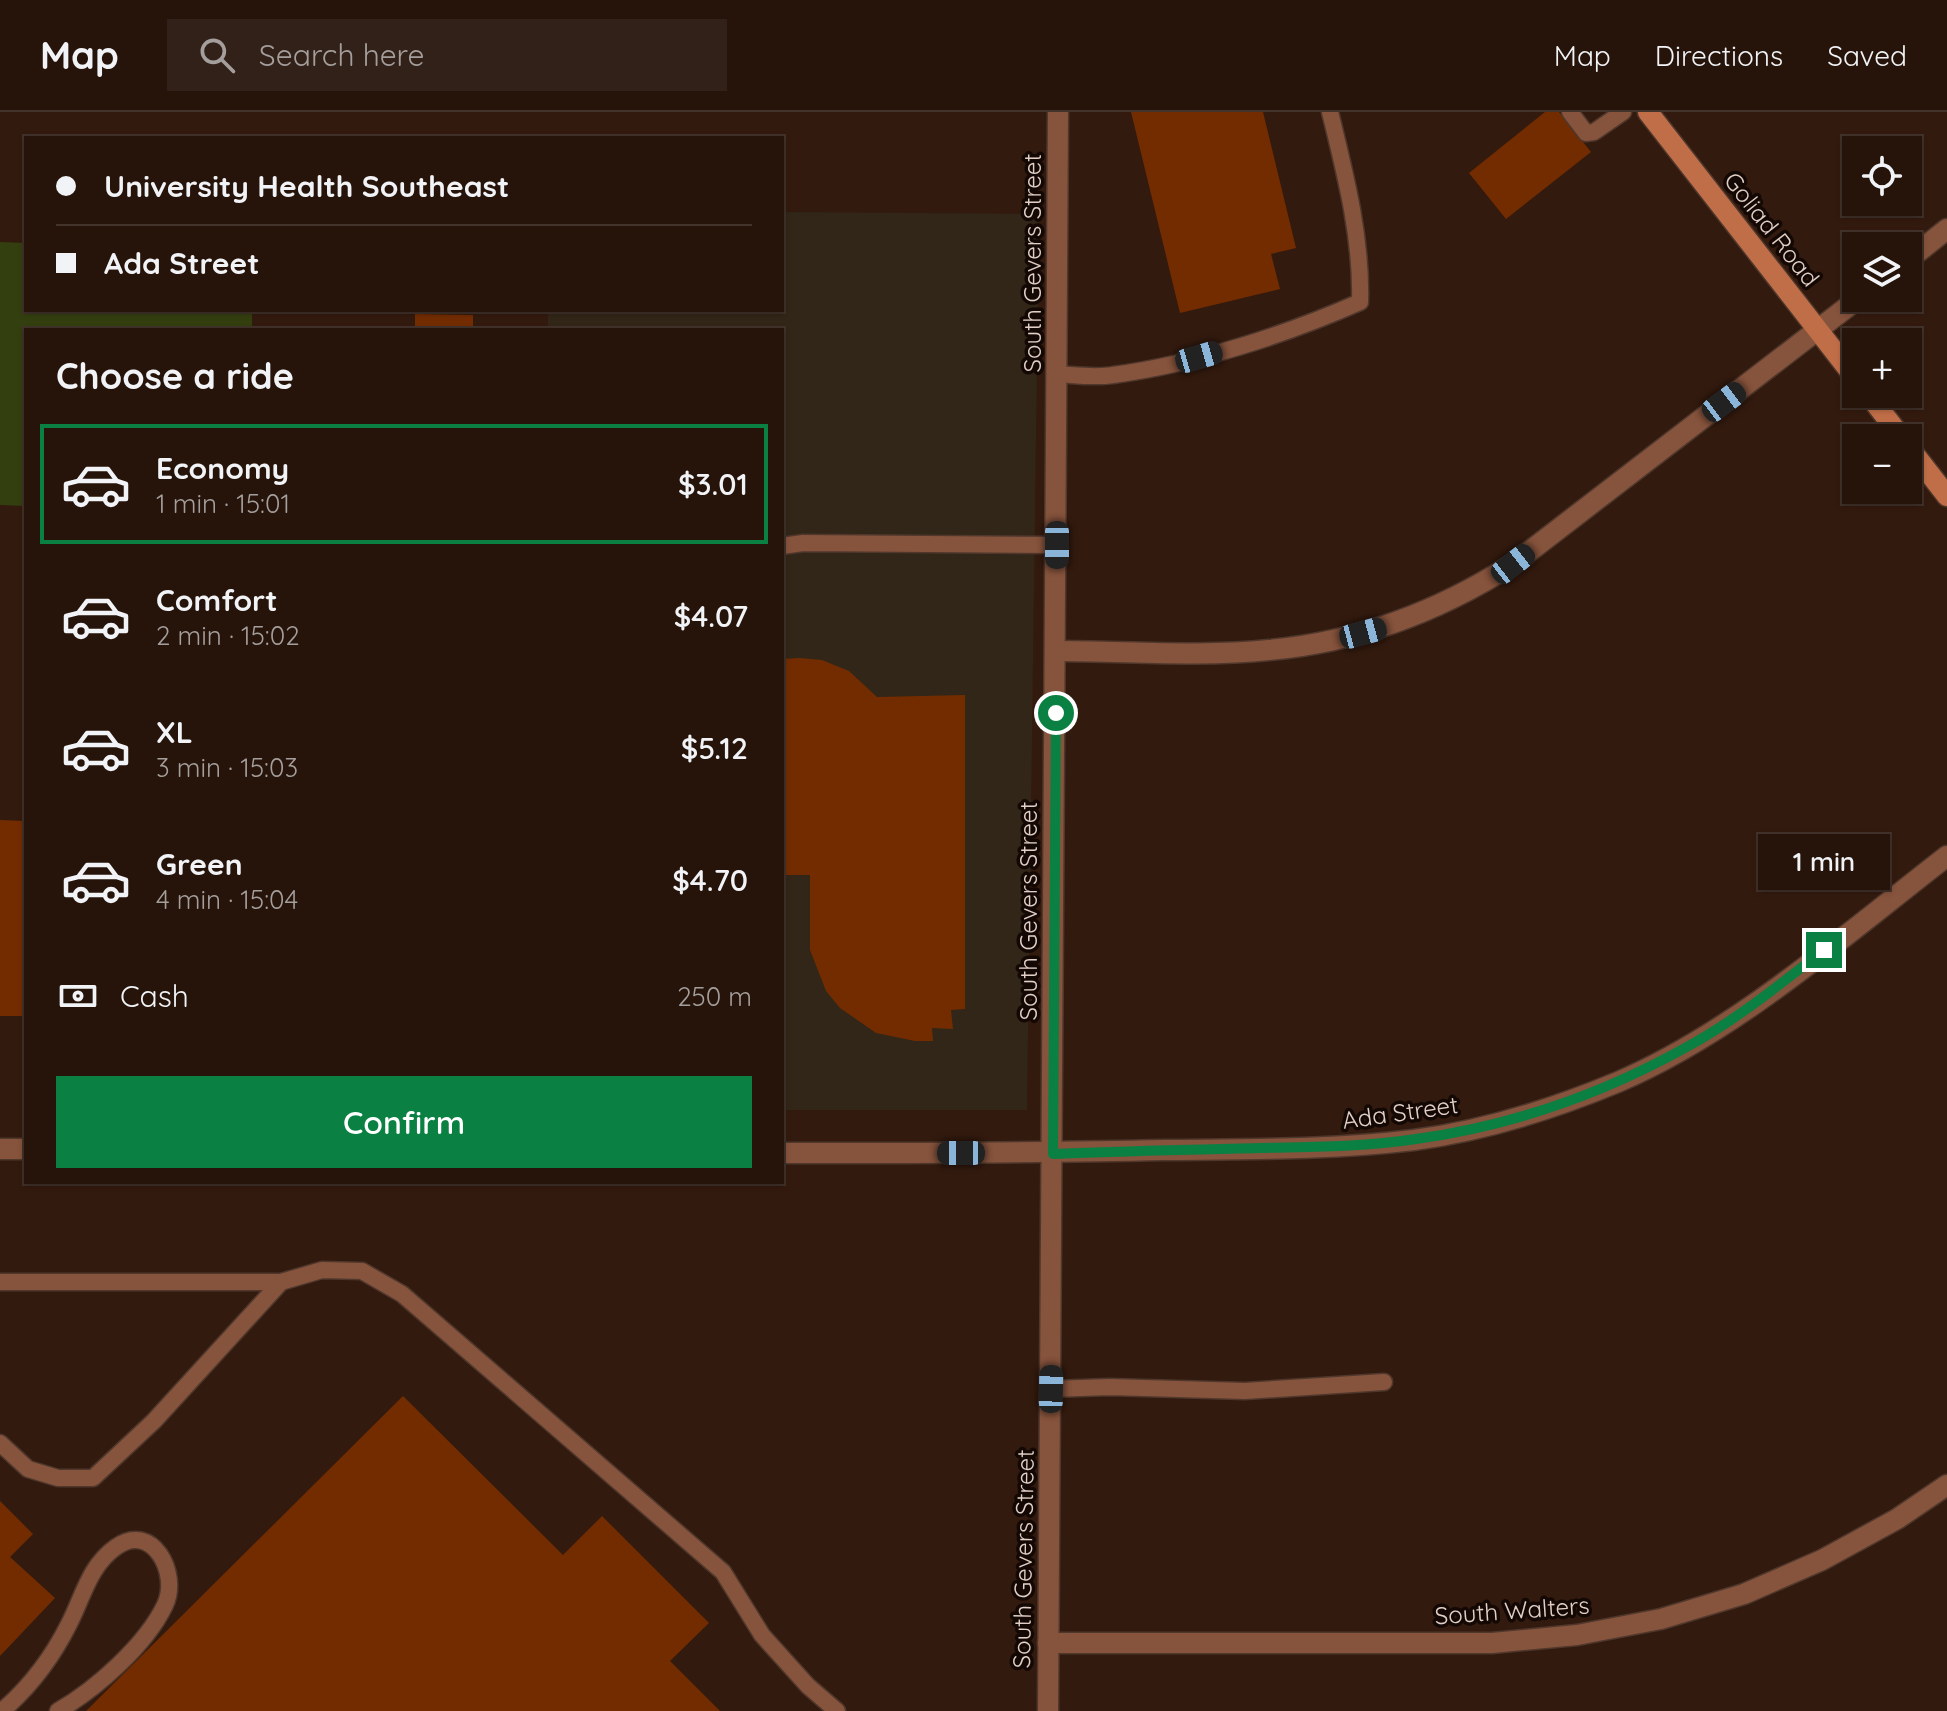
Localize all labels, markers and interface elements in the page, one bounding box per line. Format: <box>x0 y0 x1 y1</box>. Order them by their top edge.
search box <box>167 19 727 91</box>
text: Map <box>40 31 119 79</box>
icon: search <box>195 33 239 77</box>
text: Search here <box>259 36 424 74</box>
text: Map <box>1554 38 1611 73</box>
text: Directions <box>1655 38 1783 73</box>
text: Saved <box>1827 38 1907 73</box>
map controls <box>1842 136 1922 504</box>
button: locate <box>1842 136 1922 216</box>
street label: South Gevers Street <box>1017 154 1047 372</box>
street label: Goliad Road <box>1718 166 1826 292</box>
text: University Health Southeast <box>104 167 509 205</box>
button: layers <box>1842 232 1922 312</box>
text: Ada Street <box>104 244 259 282</box>
button: + <box>1842 328 1922 408</box>
car <box>1173 339 1225 375</box>
text: Choose a ride <box>56 353 294 398</box>
car <box>1698 378 1750 426</box>
button: − <box>1842 424 1922 504</box>
icon: car <box>60 448 132 520</box>
text: Economy <box>156 449 289 487</box>
text: $3.01 <box>678 465 748 503</box>
text: 1 min · 15:01 <box>156 487 290 520</box>
car <box>1045 521 1069 569</box>
car <box>1487 540 1539 588</box>
icon: car <box>60 580 132 652</box>
text: Comfort <box>156 581 277 619</box>
text: $4.07 <box>674 597 748 635</box>
car <box>1337 615 1389 651</box>
text: 2 min · 15:02 <box>156 619 300 652</box>
route start <box>1038 695 1074 731</box>
icon: car <box>60 712 132 784</box>
text: XL <box>156 713 193 751</box>
text: $5.12 <box>681 729 748 767</box>
text: 3 min · 15:03 <box>156 751 298 784</box>
street label: South Gevers Street <box>1013 802 1043 1020</box>
callout: 1 min <box>1758 834 1890 890</box>
icon: car <box>60 844 132 916</box>
text: Green <box>156 845 243 883</box>
text: 1 min <box>1793 845 1855 878</box>
text: $4.70 <box>672 861 748 899</box>
text: 4 min · 15:04 <box>156 883 298 916</box>
route end <box>1806 932 1842 968</box>
icon: cash <box>56 974 100 1018</box>
text: Cash <box>120 977 189 1015</box>
text: 250 m <box>677 980 752 1013</box>
button: Confirm <box>56 1076 752 1168</box>
street label: Ada Street <box>1340 1089 1460 1135</box>
car <box>937 1141 985 1165</box>
car <box>1039 1365 1063 1413</box>
street label: South Gevers Street <box>1006 1449 1040 1669</box>
street label: South Walters <box>1434 1590 1590 1630</box>

